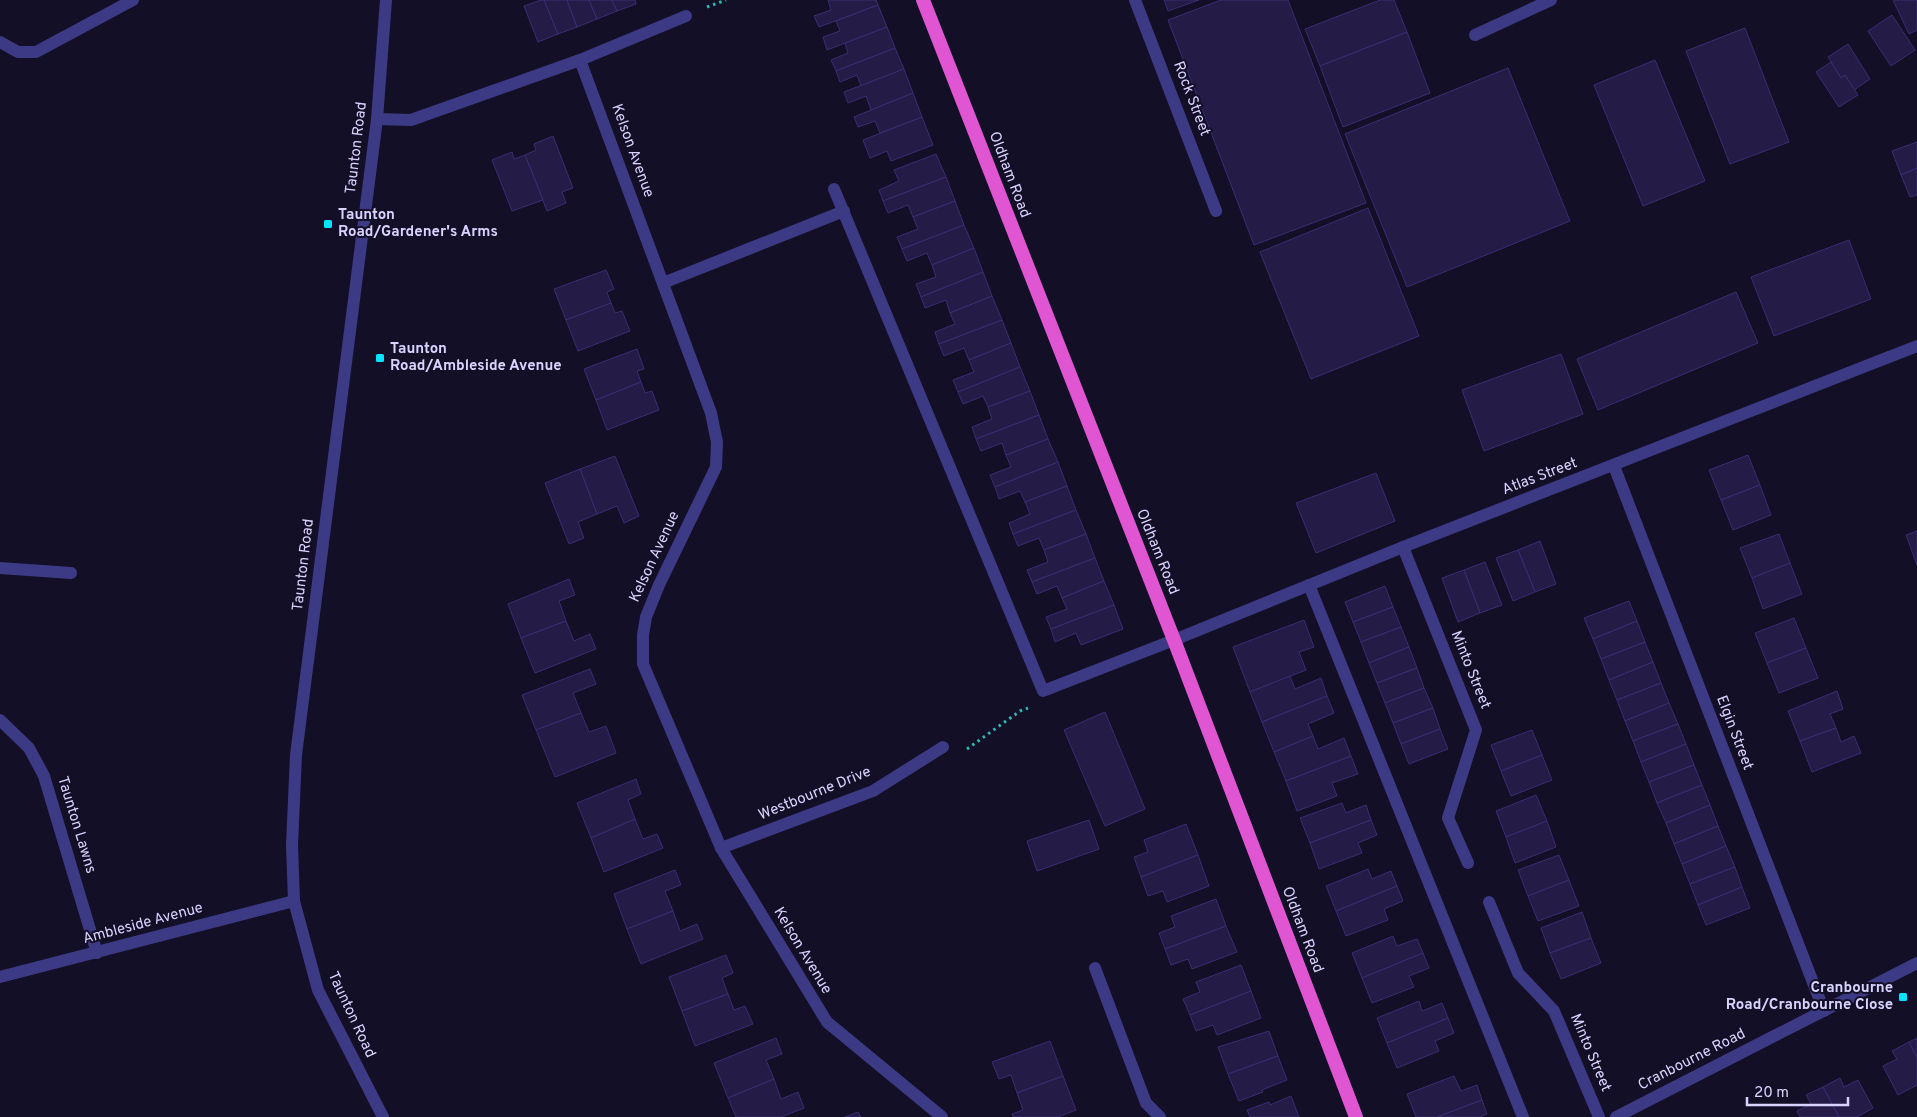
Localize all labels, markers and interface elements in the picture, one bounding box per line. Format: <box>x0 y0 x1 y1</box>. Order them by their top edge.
street label: Rock Street <box>1168 59 1214 139</box>
street label: Taunton Road <box>342 101 372 195</box>
street label: Kelson Avenue <box>606 102 658 200</box>
street label: Oldham Road <box>984 129 1034 221</box>
place label: Taunton Road/Gardener's Arms <box>338 206 498 242</box>
marker: Taunton Road/Gardener's Arms <box>322 218 334 230</box>
place label: Taunton Road/Ambleside Avenue <box>390 340 562 376</box>
marker: Taunton Road/Ambleside Avenue <box>374 352 386 364</box>
street label: Atlas Street <box>1500 454 1580 500</box>
street label: Oldham Road <box>1131 506 1183 598</box>
street label: Kelson Avenue <box>626 508 684 606</box>
street label: Taunton Road <box>289 518 319 612</box>
street label: Minto Street <box>1446 628 1494 712</box>
street label: Elgin Street <box>1711 693 1757 773</box>
street label: Westbourne Drive <box>756 763 874 825</box>
street label: Taunton Lawns <box>52 774 100 876</box>
street label: Oldham Road <box>1277 884 1327 976</box>
street label: Ambleside Avenue <box>81 899 205 949</box>
street label: Kelson Avenue <box>769 904 835 998</box>
street label: Taunton Road <box>323 969 379 1061</box>
place label: Cranbourne Road/Cranbourne Close <box>1726 979 1893 1015</box>
marker: Cranbourne Road/Cranbourne Close <box>1897 991 1909 1003</box>
street label: Minto Street <box>1565 1011 1615 1095</box>
street label: Cranbourne Road <box>1635 1025 1749 1095</box>
scale bar <box>1747 1074 1848 1106</box>
text: 20 m <box>1754 1084 1789 1103</box>

